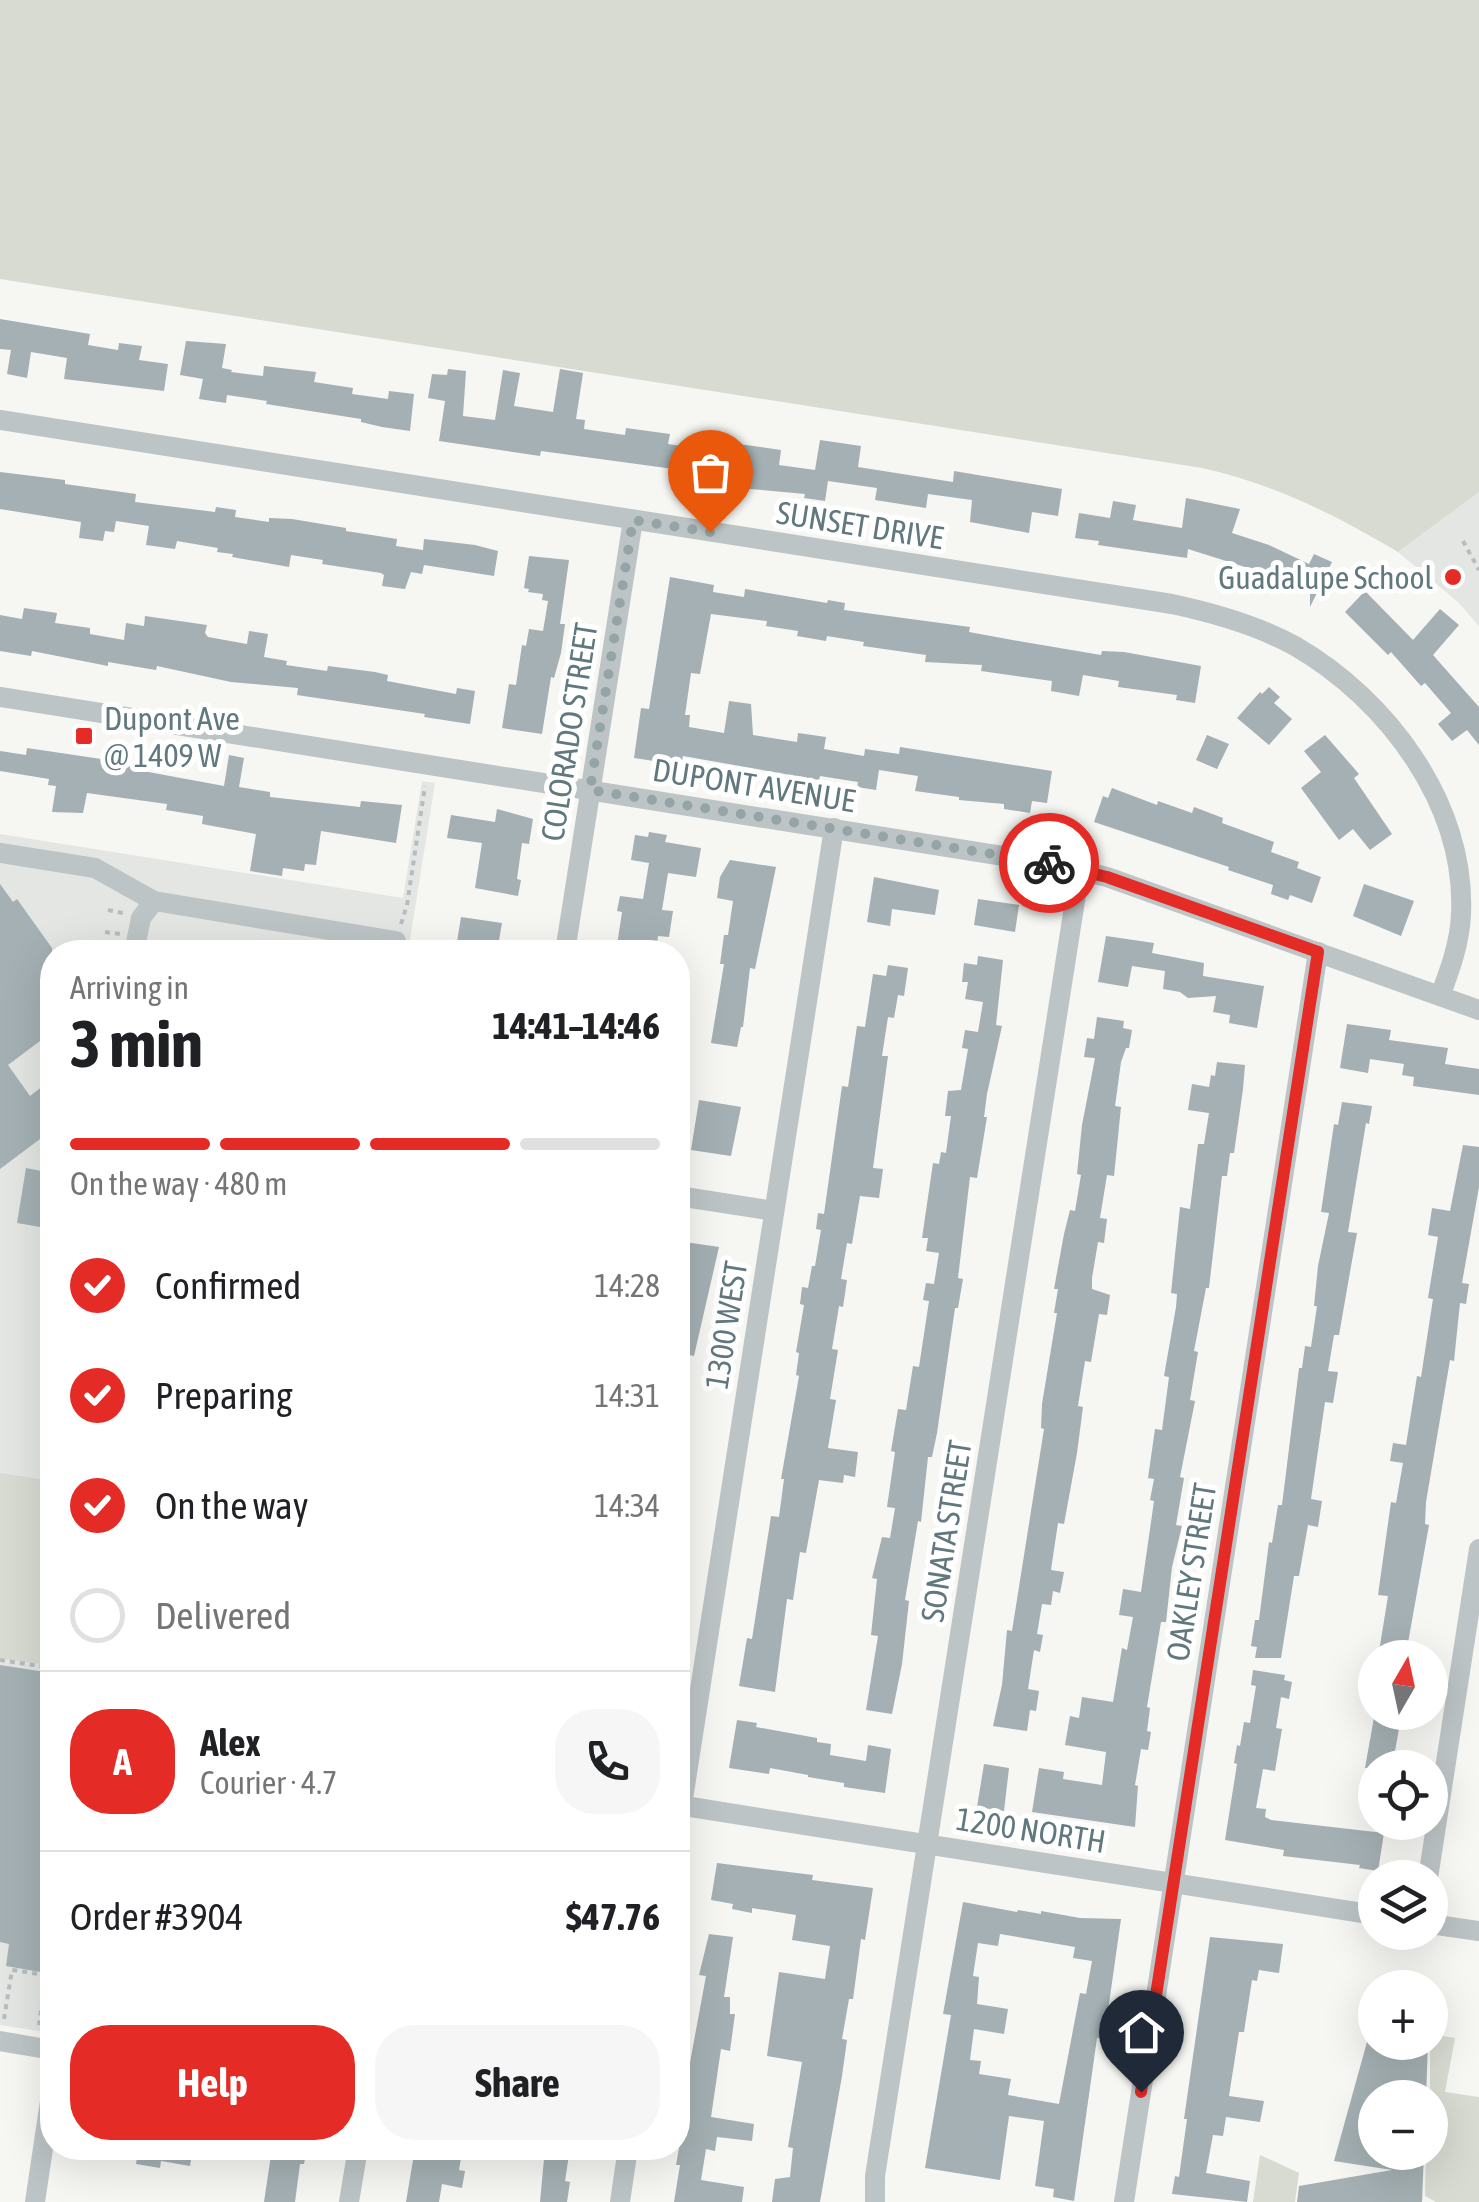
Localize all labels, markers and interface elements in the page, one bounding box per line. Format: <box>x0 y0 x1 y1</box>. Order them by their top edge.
pin <box>668 430 753 533</box>
icon: bag <box>683 445 738 500</box>
street label: SUNSET DRIVE <box>774 494 946 556</box>
place label: Guadalupe School <box>1218 559 1434 596</box>
marker: Guadalupe School <box>1442 566 1464 588</box>
street label: COLORADO STREET <box>533 620 605 844</box>
place label: Dupont Ave @ 1409 W <box>104 700 240 774</box>
marker: Dupont Ave @ 1409 W <box>73 725 95 747</box>
street label: DUPONT AVENUE <box>650 751 858 819</box>
courier <box>999 813 1099 913</box>
icon: bike <box>1022 836 1077 891</box>
text: Arriving in <box>70 969 189 1006</box>
text: 14:41–14:46 <box>492 1004 660 1047</box>
text: 3 min <box>70 1006 203 1081</box>
text: On the way · 480 m <box>70 1165 287 1202</box>
icon: check <box>70 1258 125 1313</box>
street label: 1300 WEST <box>698 1258 754 1392</box>
text: Confirmed <box>155 1264 301 1307</box>
text: 14:28 <box>594 1267 660 1304</box>
icon: check <box>70 1368 125 1423</box>
text: Preparing <box>155 1374 293 1417</box>
text: 14:31 <box>594 1377 660 1414</box>
street label: SONATA STREET <box>913 1438 979 1624</box>
icon: check <box>70 1478 125 1533</box>
street label: OAKLEY STREET <box>1159 1480 1223 1664</box>
text: On the way <box>155 1484 308 1527</box>
text: 14:34 <box>594 1487 660 1524</box>
text: Delivered <box>155 1594 291 1637</box>
north arrow <box>1358 1640 1448 1730</box>
map controls <box>1358 1640 1448 2170</box>
button: phone <box>555 1709 660 1814</box>
text: Alex <box>200 1721 261 1764</box>
text: A <box>113 1740 132 1783</box>
button: locate <box>1358 1750 1448 1840</box>
text: Courier · 4.7 <box>200 1764 337 1801</box>
street label: 1200 NORTH <box>954 1800 1108 1860</box>
button: layers <box>1358 1860 1448 1950</box>
text: Order #3904 <box>70 1895 243 1938</box>
text: $47.76 <box>566 1895 660 1938</box>
button: + <box>1358 1970 1448 2060</box>
pin <box>1099 1990 1184 2093</box>
icon: home <box>1114 2005 1169 2060</box>
button: Help <box>70 2025 355 2140</box>
button: Share <box>375 2025 660 2140</box>
button: − <box>1358 2080 1448 2170</box>

